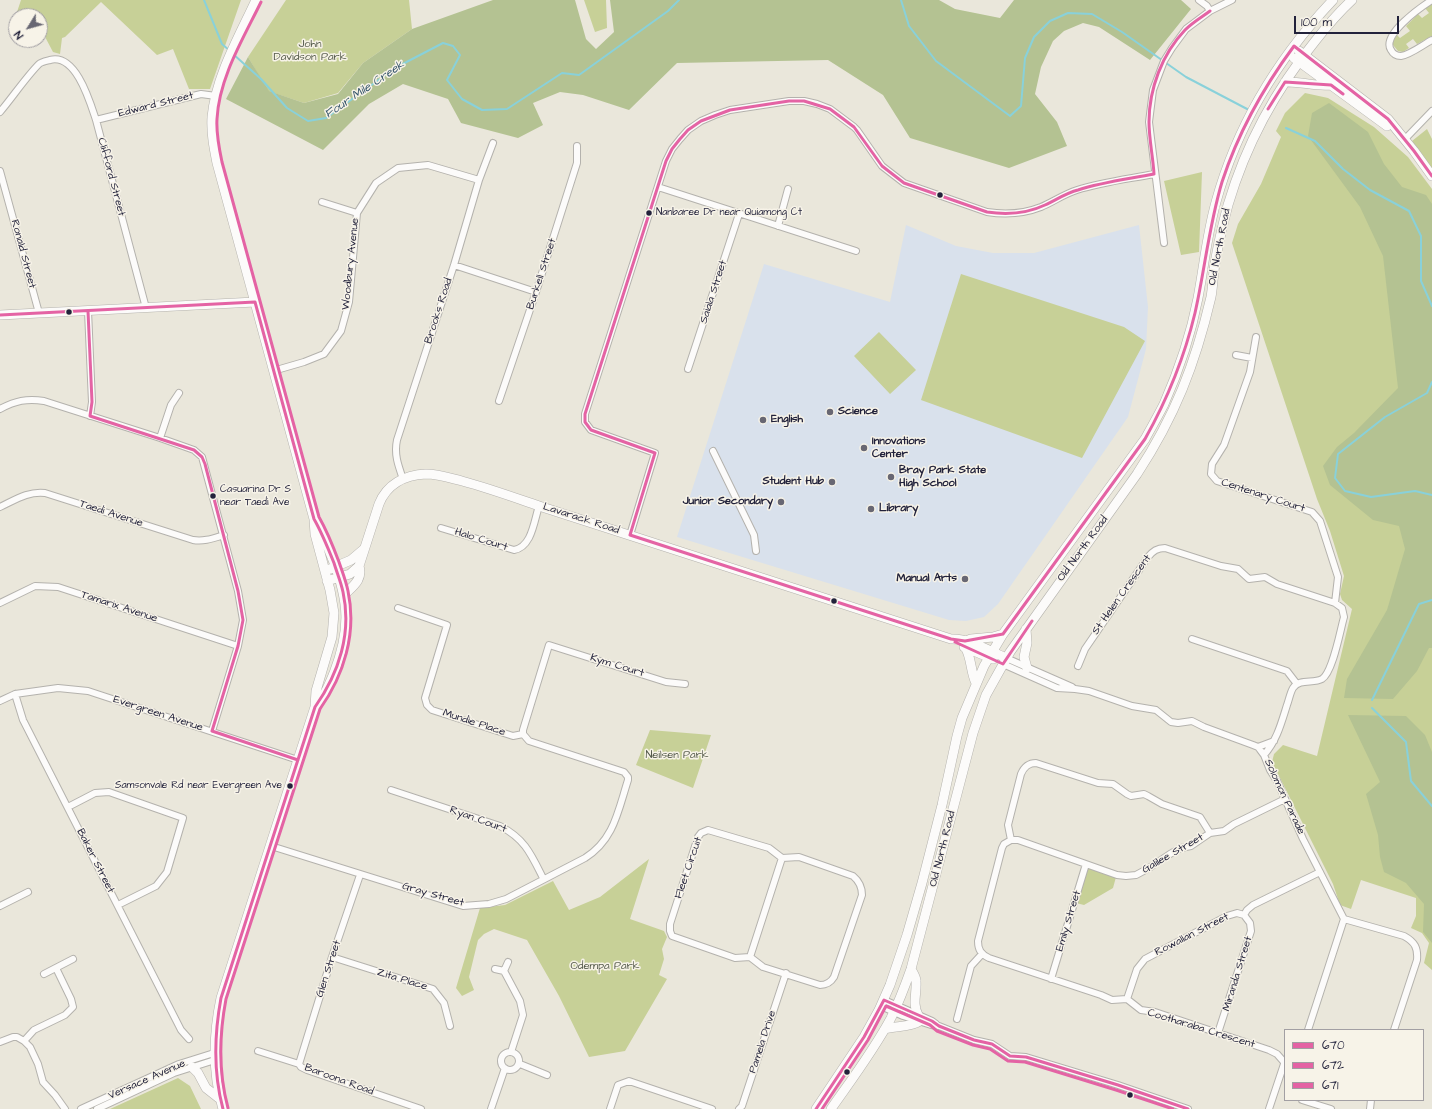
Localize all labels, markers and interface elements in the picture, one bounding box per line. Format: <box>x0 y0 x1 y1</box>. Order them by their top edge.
north arrow <box>8 8 48 48</box>
scale bar <box>1296 8 1401 34</box>
text: 100 m <box>1301 14 1332 31</box>
text: N <box>11 28 27 42</box>
park label: John Davidson Park <box>274 38 346 64</box>
water label: Four Mile Creek <box>322 58 408 122</box>
street label: Edward Street <box>117 89 195 121</box>
street label: Clifford Street <box>94 136 128 218</box>
unlabelled marker <box>935 190 945 200</box>
place label: Nanbaree Dr near Quiamong Ct <box>656 207 802 219</box>
marker: Nanbaree Dr near Quiamong Ct <box>644 208 654 218</box>
street label: Old North Road <box>1206 208 1234 286</box>
street label: Woodbury Avenue <box>340 217 362 311</box>
street label: Ronald Street <box>7 218 39 290</box>
street label: Burkell Street <box>524 237 560 311</box>
street label: Saiala Street <box>698 259 730 325</box>
street label: Brooks Road <box>422 277 456 345</box>
unlabelled marker <box>64 307 74 317</box>
place label: Science <box>838 405 878 419</box>
marker: Science <box>825 407 835 417</box>
place label: English <box>771 413 803 427</box>
marker: English <box>758 415 768 425</box>
place label: Innovations Center <box>872 435 925 461</box>
marker: Innovations Center <box>859 443 869 453</box>
place label: Bray Park State High School <box>899 464 986 490</box>
marker: Bray Park State High School <box>886 472 896 482</box>
place label: Student Hub <box>763 475 824 489</box>
street label: Centenary Court <box>1219 476 1307 516</box>
marker: Student Hub <box>827 477 837 487</box>
place label: Casuarina Dr S near Taedi Ave <box>220 484 291 508</box>
marker: Casuarina Dr S near Taedi Ave <box>208 491 218 501</box>
place label: Junior Secondary <box>683 495 773 509</box>
marker: Junior Secondary <box>776 497 786 507</box>
street label: Taedi Avenue <box>78 498 144 530</box>
street label: Lavarack Road <box>541 500 621 538</box>
place label: Library <box>879 502 918 516</box>
marker: Library <box>866 504 876 514</box>
street label: Old North Road <box>1055 514 1111 584</box>
street label: Halo Court <box>453 526 509 554</box>
street label: St Helen Crescent <box>1090 553 1154 637</box>
place label: Manual Arts <box>896 572 957 586</box>
marker: Manual Arts <box>960 574 970 584</box>
street label: Tamarix Avenue <box>79 588 159 626</box>
unlabelled marker <box>829 596 839 606</box>
street label: Kym Court <box>588 652 646 680</box>
street label: Evergreen Avenue <box>111 693 205 735</box>
street label: Mundie Place <box>441 707 507 739</box>
park label: Neilsen Park <box>645 749 709 763</box>
street label: Solomon Parade <box>1261 757 1307 837</box>
place label: Samsonvale Rd near Evergreen Ave <box>115 780 282 792</box>
marker: Samsonvale Rd near Evergreen Ave <box>285 781 295 791</box>
street label: Ryan Court <box>448 804 508 836</box>
street label: Old North Road <box>927 810 959 888</box>
street label: Baker Street <box>73 827 117 895</box>
street label: Galilee Street <box>1140 831 1206 877</box>
street label: Fleet Circuit <box>672 835 706 901</box>
street label: Gray Street <box>401 880 465 910</box>
street label: Emily Street <box>1054 889 1084 953</box>
street label: Rowallan Street <box>1153 911 1231 959</box>
street label: Miranda Street <box>1220 935 1256 1013</box>
street label: Glen Street <box>314 939 344 999</box>
park label: Odempa Park <box>570 960 640 974</box>
street label: Zita Place <box>375 966 429 994</box>
street label: Cootharaba Crescent <box>1146 1006 1256 1052</box>
street label: Pamela Drive <box>747 1009 779 1075</box>
legend <box>1284 1029 1424 1101</box>
text: 670 <box>1322 1037 1344 1054</box>
street label: Versace Avenue <box>106 1057 188 1103</box>
text: 672 <box>1322 1057 1344 1074</box>
street label: Baroona Road <box>303 1061 375 1099</box>
unlabelled marker <box>842 1067 852 1077</box>
text: 671 <box>1322 1077 1338 1094</box>
unlabelled marker <box>1125 1090 1135 1100</box>

